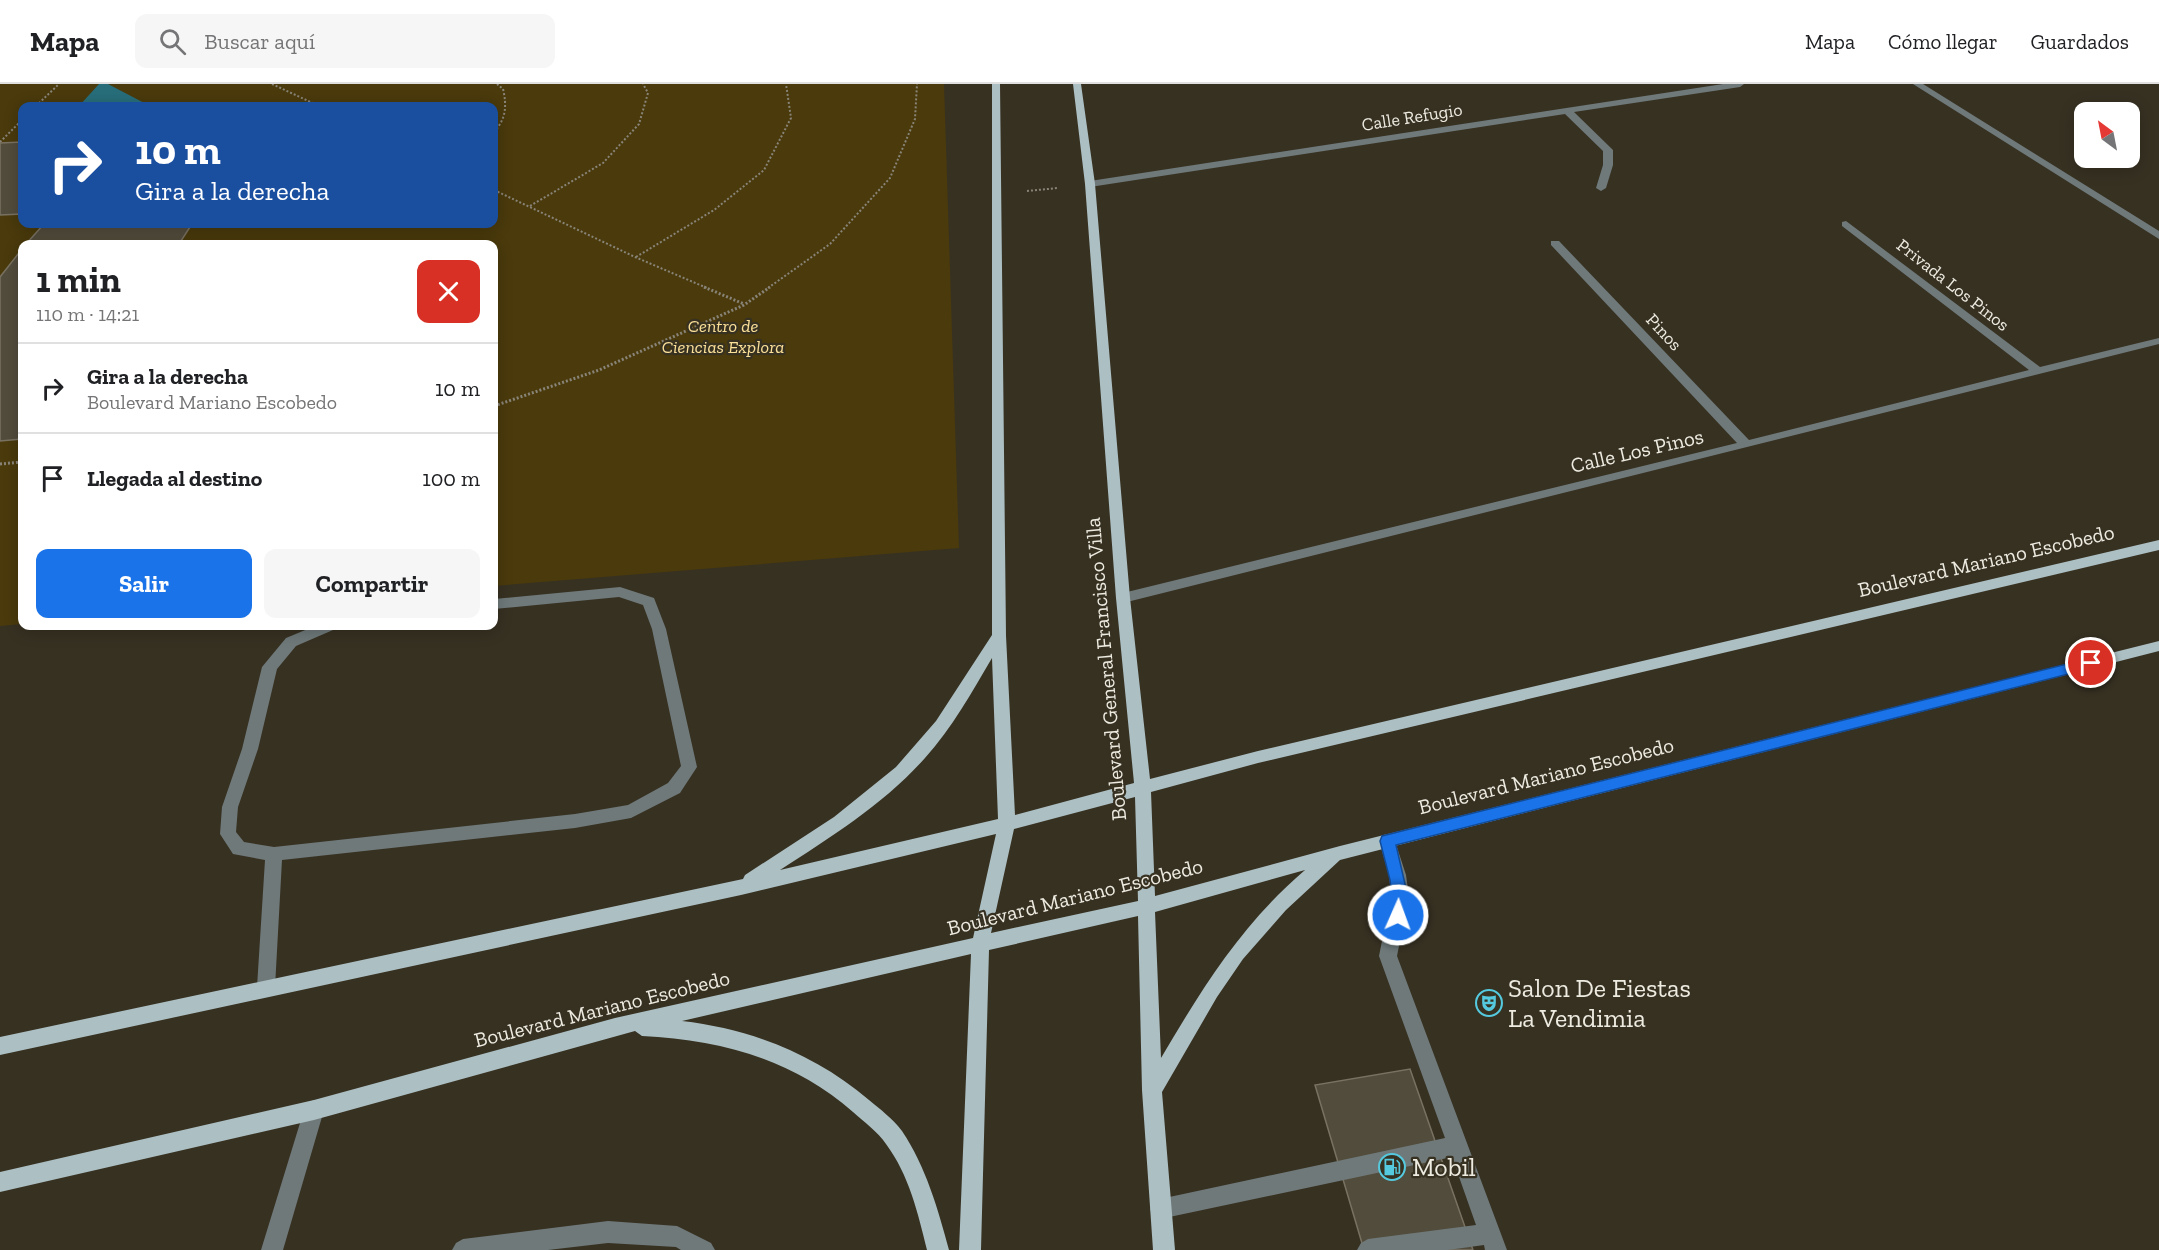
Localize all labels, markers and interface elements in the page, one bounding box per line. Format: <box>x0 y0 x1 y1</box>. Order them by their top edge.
search box <box>135 14 555 68</box>
text: Mapa <box>30 25 99 58</box>
icon: search <box>156 25 189 58</box>
text: Buscar aquí <box>204 28 315 55</box>
text: Mapa <box>1805 29 1855 54</box>
text: Cómo llegar <box>1888 29 1998 54</box>
text: Guardados <box>2031 29 2129 54</box>
street label: Calle Refugio <box>1360 98 1464 136</box>
north arrow <box>2074 102 2140 168</box>
map controls <box>2074 102 2140 168</box>
text: 10 m <box>135 124 221 175</box>
icon: right <box>36 126 114 204</box>
text: Gira a la derecha <box>135 175 329 207</box>
street label: Privada Los Pinos <box>1892 234 2014 336</box>
text: 1 min <box>36 258 121 301</box>
button: close <box>417 260 480 323</box>
text: 110 m · 14:21 <box>36 302 139 326</box>
street label: Pinos <box>1641 309 1687 355</box>
park label: Centro de Ciencias Explora <box>662 315 784 358</box>
text: Gira a la derecha <box>87 363 248 390</box>
icon: right <box>36 372 69 405</box>
text: 10 m <box>435 375 480 402</box>
text: Boulevard Mariano Escobedo <box>87 390 337 414</box>
street label: Calle Los Pinos <box>1568 423 1706 478</box>
icon: arrive <box>36 462 69 495</box>
text: Llegada al destino <box>87 465 262 492</box>
text: 100 m <box>422 465 480 492</box>
street label: Boulevard General Francisco Villa <box>1080 516 1131 822</box>
street label: Boulevard Mariano Escobedo <box>1855 519 2117 602</box>
button: Salir <box>36 549 252 618</box>
button: Compartir <box>264 549 480 618</box>
pin <box>2065 637 2116 688</box>
icon: arrive <box>2074 646 2107 679</box>
street label: Boulevard Mariano Escobedo <box>1415 732 1676 819</box>
street label: Boulevard Mariano Escobedo <box>944 853 1205 940</box>
position arrow <box>1366 883 1430 947</box>
street label: Boulevard Mariano Escobedo <box>471 965 732 1052</box>
place label: Salon De Fiestas La Vendimia <box>1508 972 1691 1034</box>
theatre icon: Salon De Fiestas La Vendimia <box>1474 988 1504 1018</box>
place label: Mobil <box>1412 1151 1476 1183</box>
fuel station icon: Mobil <box>1377 1152 1407 1182</box>

